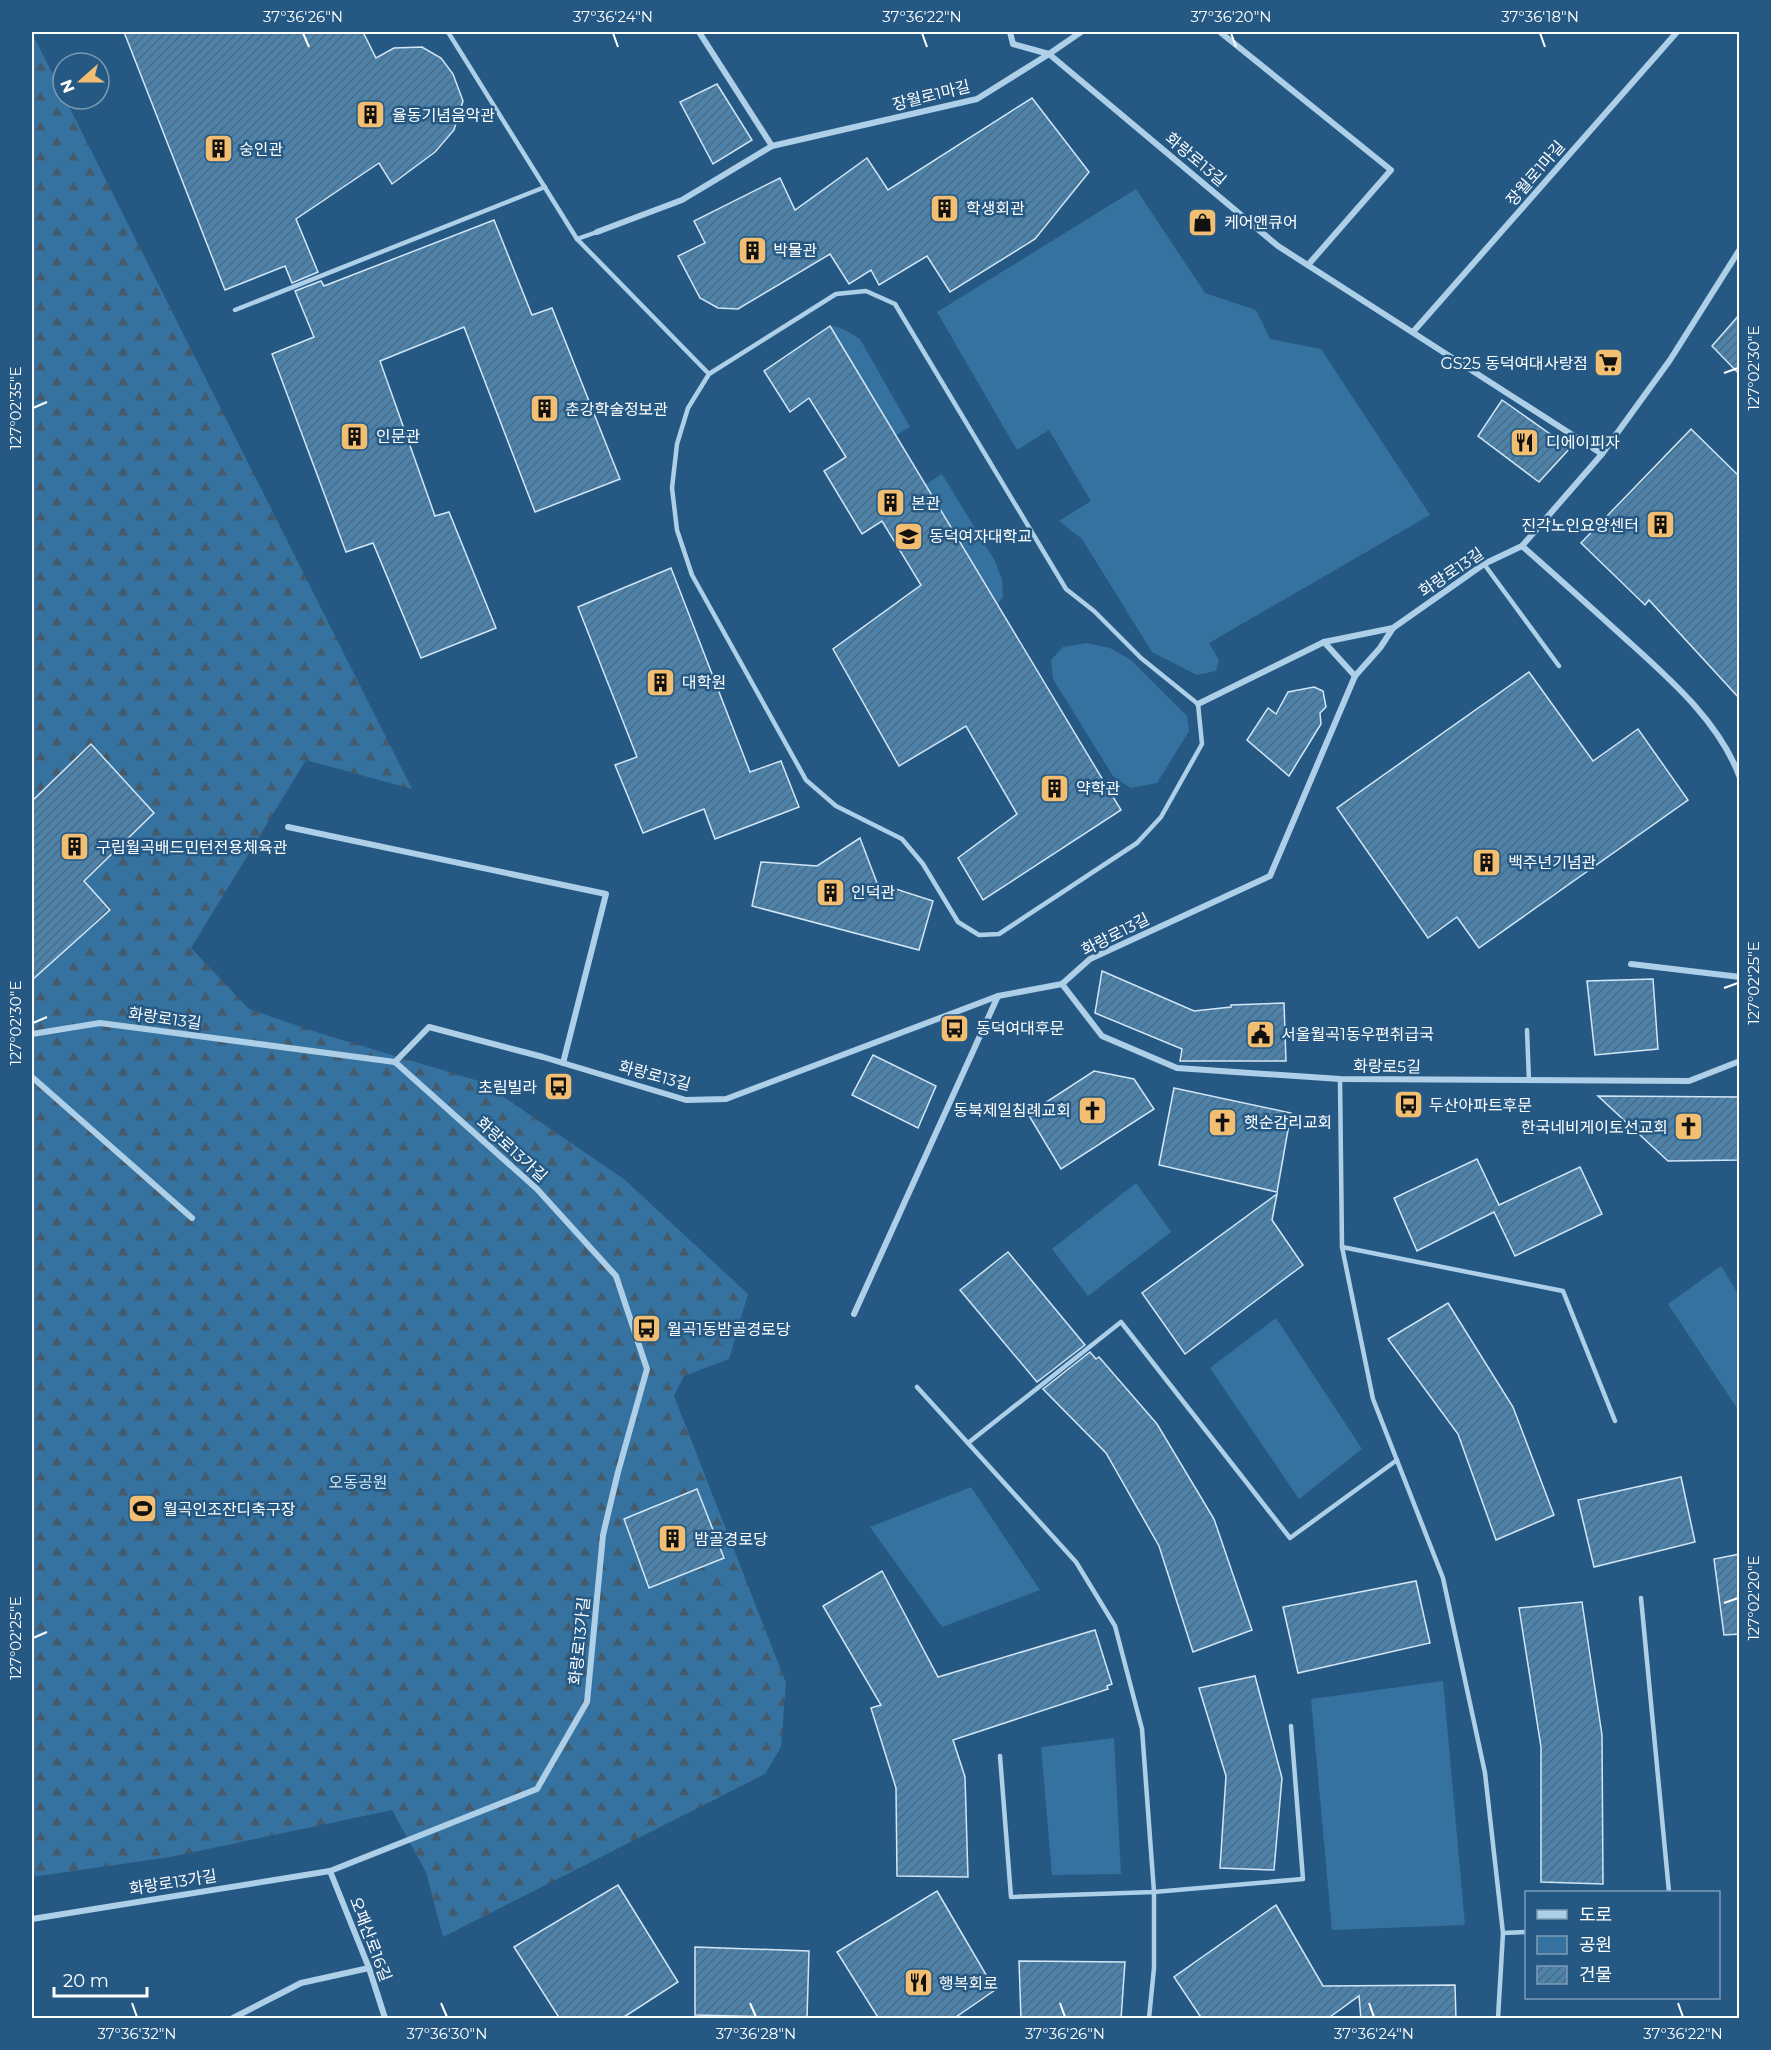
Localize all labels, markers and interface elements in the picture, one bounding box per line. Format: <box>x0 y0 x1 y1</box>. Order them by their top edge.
text: 37°36'26"N <box>263 7 343 26</box>
text: 37°36'24"N <box>573 7 653 26</box>
text: 37°36'22"N <box>882 7 962 26</box>
text: 37°36'20"N <box>1191 7 1271 26</box>
text: 37°36'18"N <box>1501 7 1579 26</box>
north arrow <box>51 51 111 111</box>
text: N <box>56 77 79 96</box>
street label: 장월로1마길 <box>890 77 972 114</box>
building icon: 율동기념음악관 <box>355 99 387 131</box>
place label: 율동기념음악관 <box>392 106 495 125</box>
street label: 화랑로13길 <box>1161 128 1230 190</box>
building icon: 숭인관 <box>202 133 234 165</box>
street label: 장월로1마길 <box>1502 137 1569 210</box>
place label: 숭인관 <box>239 140 283 159</box>
building icon: 학생회관 <box>929 192 961 224</box>
place label: 학생회관 <box>966 199 1025 218</box>
shop icon: 케어앤큐어 <box>1187 206 1219 238</box>
place label: 케어앤큐어 <box>1224 213 1298 232</box>
building icon: 박물관 <box>736 234 768 266</box>
place label: 박물관 <box>773 241 817 260</box>
text: 127°02'30"E <box>1744 326 1763 411</box>
supermarket icon: GS25 동덕여대사랑점 <box>1593 347 1625 379</box>
place label: GS25 동덕여대사랑점 <box>1440 354 1588 373</box>
text: 127°02'35"E <box>6 366 25 450</box>
building icon: 춘강학술정보관 <box>528 393 560 425</box>
place label: 춘강학술정보관 <box>565 400 668 419</box>
building icon: 인문관 <box>339 420 371 452</box>
restaurant icon: 디에이피자 <box>1509 426 1541 458</box>
place label: 인문관 <box>376 427 420 446</box>
place label: 디에이피자 <box>1546 433 1620 452</box>
building icon: 본관 <box>874 487 906 519</box>
place label: 본관 <box>911 494 941 513</box>
building icon: 진각노인요양센터 <box>1644 509 1676 541</box>
place label: 진각노인요양센터 <box>1521 516 1639 535</box>
school or university icon: 동덕여자대학교 <box>892 520 924 552</box>
place label: 동덕여자대학교 <box>929 527 1032 546</box>
street label: 화랑로13길 <box>1415 544 1487 601</box>
building icon: 대학원 <box>645 666 677 698</box>
place label: 대학원 <box>682 673 726 692</box>
building icon: 약학관 <box>1039 772 1071 804</box>
place label: 약학관 <box>1076 779 1120 798</box>
building icon: 구립월곡배드민턴전용체육관 <box>59 831 91 863</box>
place label: 구립월곡배드민턴전용체육관 <box>96 838 288 857</box>
building icon: 백주년기념관 <box>1471 846 1503 878</box>
place label: 백주년기념관 <box>1508 853 1597 872</box>
building icon: 인덕관 <box>814 876 846 908</box>
place label: 인덕관 <box>851 883 895 902</box>
street label: 화랑로13길 <box>1078 909 1152 960</box>
text: 127°02'25"E <box>1744 941 1763 1025</box>
text: 127°02'30"E <box>6 981 25 1066</box>
street label: 화랑로13길 <box>127 1004 203 1033</box>
bus stop icon: 동덕여대후문 <box>939 1012 971 1044</box>
public building icon: 서울월곡1동우편취급국 <box>1244 1018 1276 1050</box>
place label: 동덕여대후문 <box>976 1019 1065 1038</box>
place label: 서울월곡1동우편취급국 <box>1281 1025 1434 1044</box>
street label: 화랑로5길 <box>1353 1056 1421 1077</box>
street label: 화랑로13길 <box>617 1057 693 1094</box>
bus stop icon: 초림빌라 <box>542 1071 574 1103</box>
place label: 초림빌라 <box>478 1078 537 1097</box>
bus stop icon: 두산아파트후문 <box>1392 1089 1424 1121</box>
church icon: 동북제일침례교회 <box>1076 1094 1108 1126</box>
place label: 두산아파트후문 <box>1429 1096 1532 1115</box>
place label: 동북제일침례교회 <box>953 1101 1071 1120</box>
church icon: 햇순감리교회 <box>1207 1106 1239 1138</box>
church icon: 한국네비게이토선교회 <box>1673 1111 1705 1143</box>
street label: 화랑로13가길 <box>472 1113 551 1186</box>
place label: 햇순감리교회 <box>1244 1113 1332 1132</box>
place label: 한국네비게이토선교회 <box>1521 1118 1668 1137</box>
bus stop icon: 월곡1동밤골경로당 <box>630 1313 662 1345</box>
place label: 월곡1동밤골경로당 <box>667 1320 791 1339</box>
park label: 오동공원 <box>329 1473 387 1492</box>
sports icon: 월곡인조잔디축구장 <box>126 1493 158 1525</box>
place label: 월곡인조잔디축구장 <box>163 1500 296 1519</box>
building icon: 밤골경로당 <box>657 1523 689 1555</box>
place label: 밤골경로당 <box>694 1530 768 1549</box>
text: 127°02'20"E <box>1744 1555 1763 1641</box>
text: 127°02'25"E <box>6 1596 25 1680</box>
street label: 화랑로13가길 <box>565 1596 594 1686</box>
street label: 화랑로13가길 <box>128 1866 218 1899</box>
legend <box>1525 1891 1720 1999</box>
street label: 오패산로16길 <box>346 1894 395 1984</box>
text: 도로 <box>1579 1904 1612 1926</box>
text: 공원 <box>1579 1934 1612 1956</box>
scale bar <box>54 1960 147 1998</box>
text: 건물 <box>1579 1964 1612 1986</box>
restaurant icon: 행복회로 <box>902 1967 934 1999</box>
text: 20 m <box>63 1970 109 1992</box>
place label: 행복회로 <box>939 1974 998 1993</box>
text: 37°36'32"N <box>97 2024 177 2043</box>
text: 37°36'30"N <box>407 2024 487 2043</box>
text: 37°36'28"N <box>716 2024 796 2043</box>
text: 37°36'26"N <box>1025 2024 1105 2043</box>
text: 37°36'24"N <box>1334 2024 1414 2043</box>
text: 37°36'22"N <box>1643 2024 1723 2043</box>

